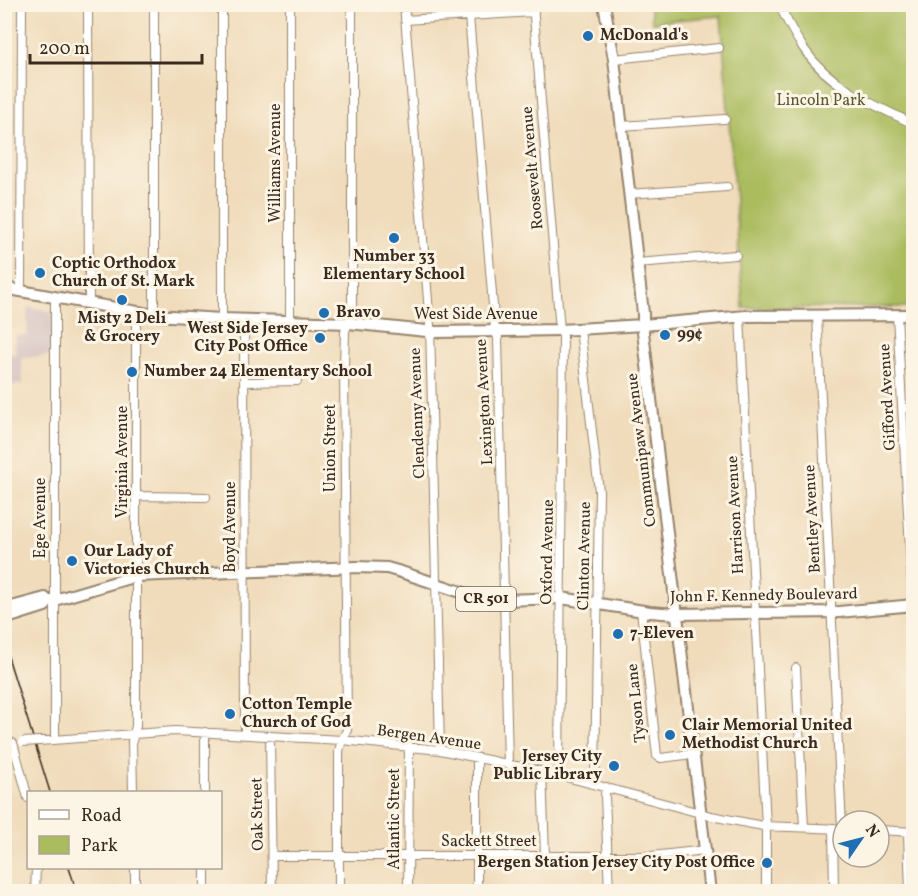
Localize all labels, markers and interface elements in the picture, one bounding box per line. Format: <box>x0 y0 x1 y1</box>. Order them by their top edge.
place label: McDonald's <box>600 25 688 47</box>
scale bar <box>30 27 202 65</box>
marker: McDonald's <box>581 29 595 43</box>
text: 200 m <box>39 37 90 62</box>
park label: Lincoln Park <box>776 90 866 112</box>
street label: Williams Avenue <box>265 103 287 223</box>
street label: Roosevelt Avenue <box>517 105 549 231</box>
marker: Number 33 Elementary School <box>387 231 401 245</box>
place label: Number 33 Elementary School <box>323 246 465 286</box>
place label: Coptic Orthodox Church of St. Mark <box>52 253 195 293</box>
marker: Coptic Orthodox Church of St. Mark <box>33 266 47 280</box>
marker: Misty 2 Deli & Grocery <box>115 293 129 307</box>
place label: Bravo <box>336 302 380 324</box>
street label: West Side Avenue <box>414 304 538 326</box>
marker: Bravo <box>317 306 331 320</box>
place label: Misty 2 Deli & Grocery <box>78 308 167 348</box>
place label: West Side Jersey City Post Office <box>187 318 308 358</box>
place label: 99¢ <box>677 324 703 346</box>
marker: 99¢ <box>658 328 672 342</box>
marker: West Side Jersey City Post Office <box>313 331 327 345</box>
street label: Lexington Avenue <box>471 338 499 466</box>
street label: Gifford Avenue <box>874 343 902 451</box>
street label: Clendenny Avenue <box>405 347 431 479</box>
place label: Number 24 Elementary School <box>144 361 373 383</box>
marker: Number 24 Elementary School <box>125 365 139 379</box>
street label: Communipaw Avenue <box>622 372 662 528</box>
street label: Union Street <box>320 403 342 492</box>
street label: Virginia Avenue <box>112 406 134 518</box>
street label: Harrison Avenue <box>722 455 750 575</box>
street label: Bentley Avenue <box>799 464 827 574</box>
street label: Ege Avenue <box>30 478 52 558</box>
street label: Boyd Avenue <box>220 481 242 573</box>
street label: Oxford Avenue <box>536 499 560 605</box>
street label: Clinton Avenue <box>573 501 597 611</box>
place label: Our Lady of Victories Church <box>84 541 210 581</box>
marker: Our Lady of Victories Church <box>65 554 79 568</box>
street label: John F. Kennedy Boulevard <box>670 583 858 609</box>
road number: CR 501 <box>456 587 516 611</box>
place label: 7-Eleven <box>630 623 695 645</box>
marker: 7-Eleven <box>611 627 625 641</box>
street label: Tyson Lane <box>622 662 652 744</box>
place label: Cotton Temple Church of God <box>242 694 352 734</box>
marker: Cotton Temple Church of God <box>223 707 237 721</box>
place label: Clair Memorial United Methodist Church <box>682 715 852 755</box>
street label: Bergen Avenue <box>375 720 483 756</box>
marker: Clair Memorial United Methodist Church <box>663 728 677 742</box>
place label: Jersey City Public Library <box>493 746 602 786</box>
marker: Jersey City Public Library <box>607 759 621 773</box>
street label: Atlantic Street <box>384 768 406 870</box>
street label: Oak Street <box>246 777 270 851</box>
legend <box>27 791 222 869</box>
text: Road <box>81 804 122 829</box>
north arrow <box>831 809 891 869</box>
text: N <box>859 820 884 843</box>
street label: Sackett Street <box>441 831 537 853</box>
text: Park <box>81 834 118 859</box>
place label: Bergen Station Jersey City Post Office <box>477 852 755 874</box>
marker: Bergen Station Jersey City Post Office <box>760 856 774 870</box>

